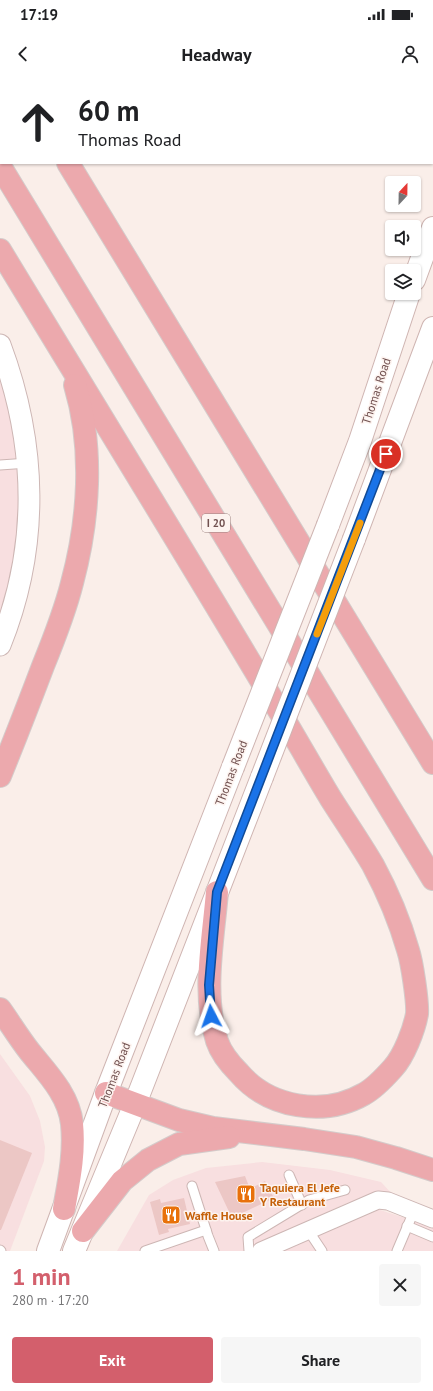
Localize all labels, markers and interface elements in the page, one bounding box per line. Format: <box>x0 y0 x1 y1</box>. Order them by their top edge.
text: 17:19 <box>20 5 58 24</box>
icon: back <box>12 43 34 65</box>
text: Headway <box>181 43 252 66</box>
icon: person <box>399 43 421 65</box>
text: 60 m <box>78 92 139 129</box>
icon: ahead <box>12 96 64 148</box>
text: Thomas Road <box>78 128 182 151</box>
north arrow <box>385 176 421 212</box>
map controls <box>385 176 421 300</box>
button: sound <box>385 220 421 256</box>
button: layers <box>385 264 421 300</box>
street label: Thomas Road <box>358 356 394 426</box>
pin <box>369 437 403 471</box>
icon: arrive <box>375 443 397 465</box>
road number: I 20 <box>202 514 230 532</box>
street label: Thomas Road <box>212 738 250 808</box>
position arrow <box>190 995 232 1037</box>
street label: Thomas Road <box>95 1040 133 1110</box>
place label: Taquiera El Jefe Y Restaurant <box>259 1180 340 1209</box>
restaurant icon: Taquiera El Jefe Y Restaurant <box>235 1183 257 1205</box>
restaurant icon: Waffle House <box>160 1204 182 1226</box>
place label: Waffle House <box>185 1208 253 1223</box>
text: 1 min <box>12 1261 71 1292</box>
button: close <box>379 1264 421 1306</box>
text: 280 m · 17:20 <box>12 1292 89 1309</box>
button: Exit <box>12 1337 213 1383</box>
button: Share <box>221 1337 421 1383</box>

